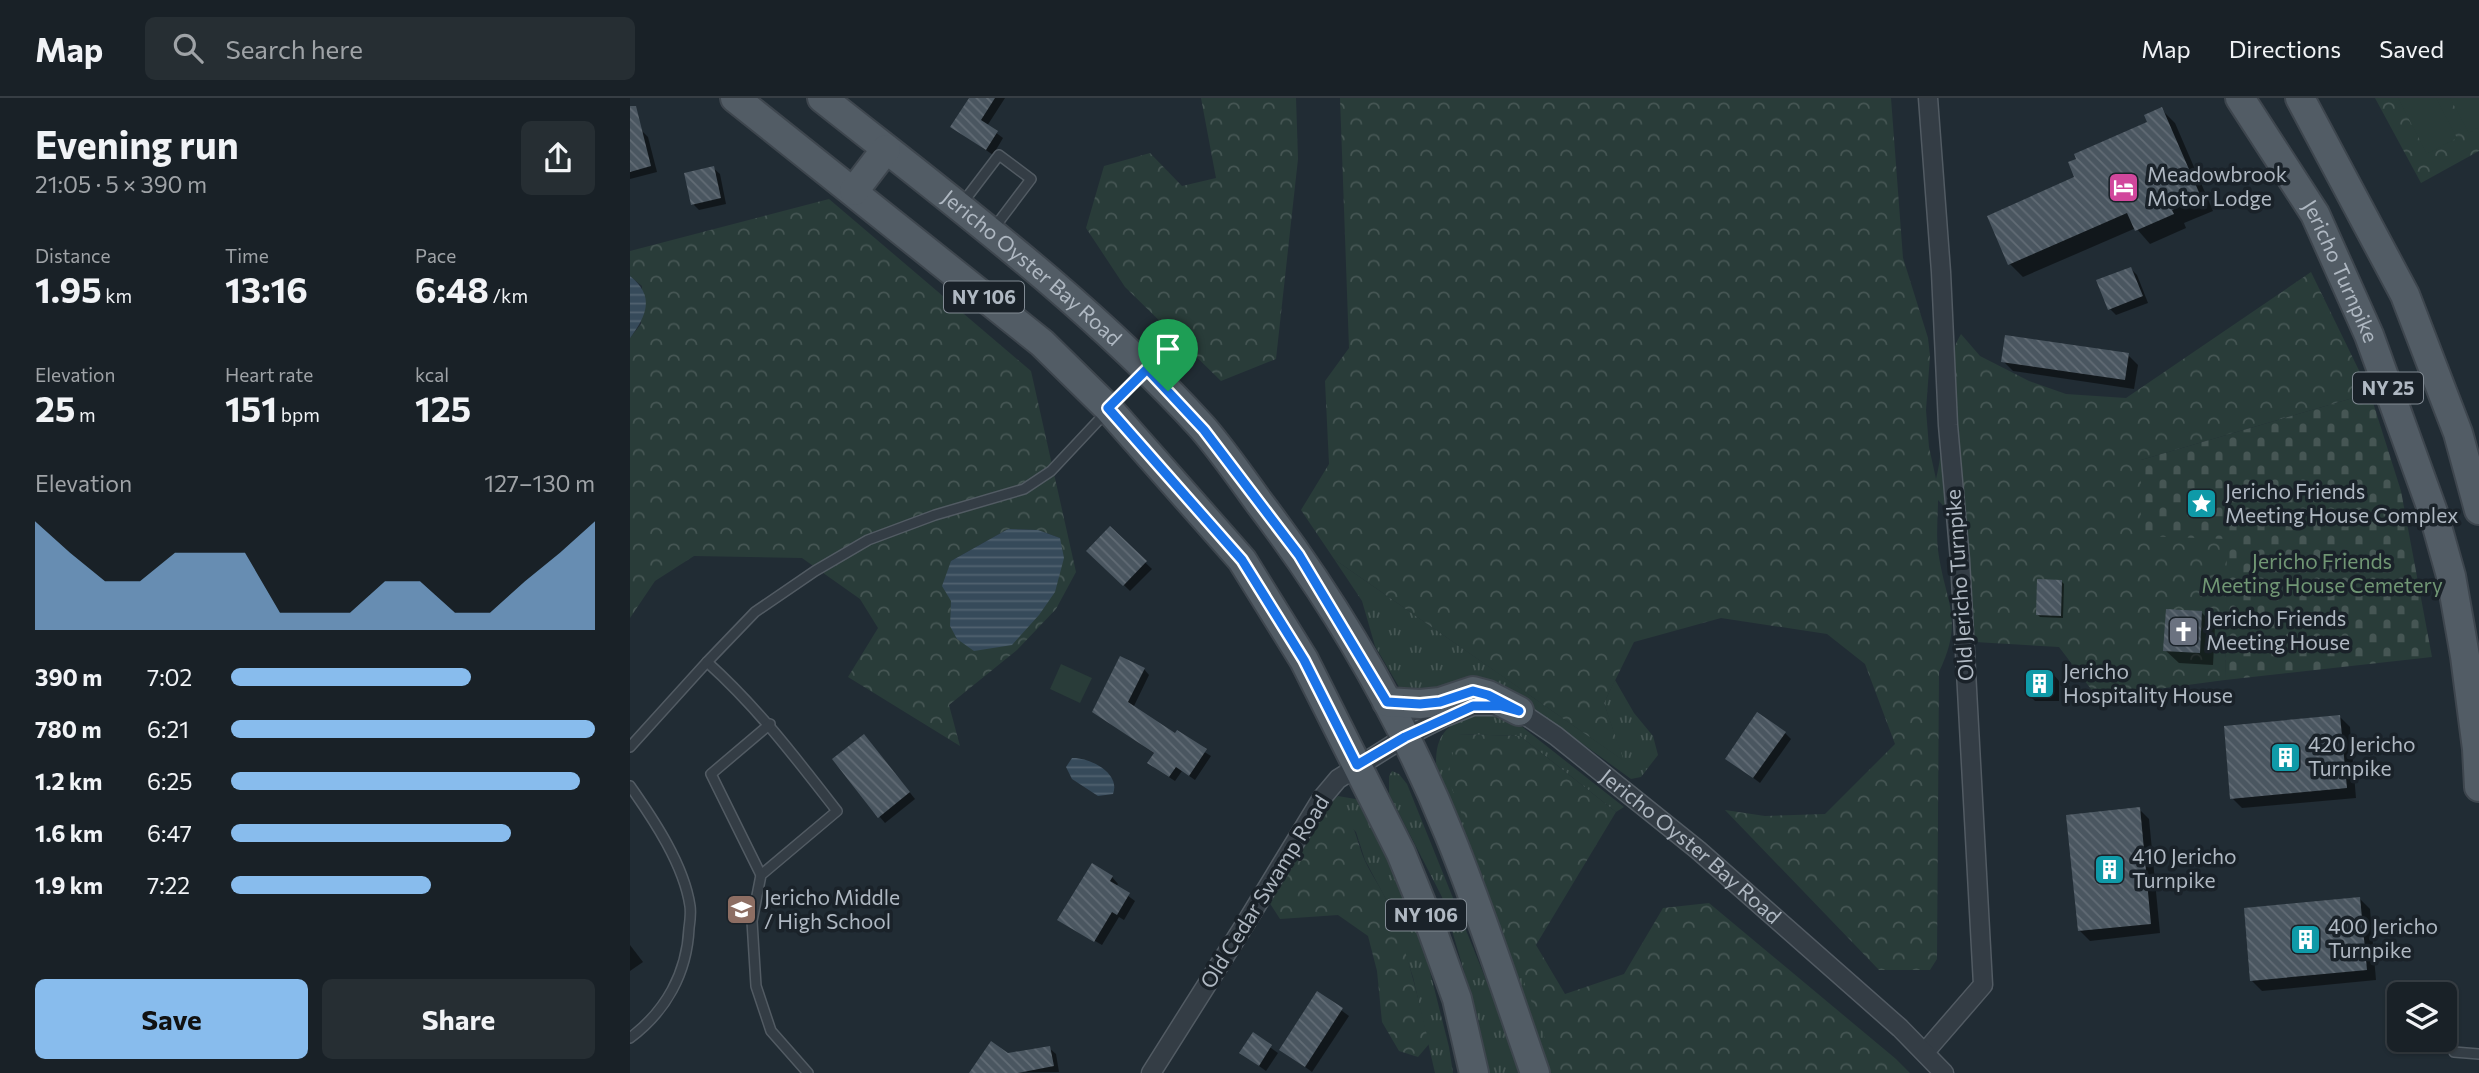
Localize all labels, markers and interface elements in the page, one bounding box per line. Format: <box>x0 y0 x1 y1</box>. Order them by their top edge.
search box <box>145 17 635 80</box>
text: Map <box>35 28 103 69</box>
icon: search <box>169 29 207 67</box>
text: Search here <box>225 33 363 64</box>
text: Map <box>2141 34 2191 63</box>
text: Directions <box>2229 34 2341 63</box>
text: Saved <box>2379 34 2444 63</box>
text: Evening run <box>35 120 239 167</box>
button: share <box>521 121 595 195</box>
place label: Meadowbrook Motor Lodge <box>2147 161 2287 210</box>
text: 21:05 · 5 × 390 m <box>35 170 207 198</box>
hotel icon: Meadowbrook Motor Lodge <box>2107 170 2141 204</box>
street label: Jericho Oyster Bay Road <box>938 184 1128 350</box>
street label: Jericho Turnpike <box>2298 195 2385 346</box>
text: Distance <box>35 244 111 267</box>
text: Time <box>225 244 269 267</box>
text: Pace <box>415 244 456 267</box>
text: 1.95 <box>35 267 102 310</box>
text: 13:16 <box>225 267 308 310</box>
text: 6:48 <box>415 267 489 310</box>
road number: NY 106 <box>944 281 1024 312</box>
text: km <box>102 284 132 307</box>
text: /km <box>489 284 528 307</box>
pin <box>1138 319 1198 391</box>
icon: arrive <box>1149 330 1187 368</box>
text: Elevation <box>35 363 115 386</box>
text: Heart rate <box>225 363 313 386</box>
text: kcal <box>415 363 449 386</box>
road number: NY 25 <box>2353 372 2423 404</box>
text: 25 <box>35 386 75 429</box>
text: 151 <box>225 386 277 429</box>
text: 125 <box>415 386 471 429</box>
text: m <box>75 403 96 426</box>
text: bpm <box>277 403 320 426</box>
text: Elevation <box>35 469 132 497</box>
text: 127–130 m <box>484 469 595 497</box>
place label: Jericho Friends Meeting House Complex <box>2225 478 2458 527</box>
place icon: Jericho Friends Meeting House Complex <box>2185 487 2219 521</box>
street label: Old Jericho Turnpike <box>1939 488 1978 682</box>
park label: Jericho Friends Meeting House Cemetery <box>2201 548 2443 597</box>
place label: Jericho Friends Meeting House <box>2206 605 2350 654</box>
church icon: Jericho Friends Meeting House <box>2166 614 2200 648</box>
place label: Jericho Hospitality House <box>2063 658 2233 707</box>
text: 390 m <box>35 663 102 691</box>
text: 7:02 <box>147 663 192 691</box>
building icon: Jericho Hospitality House <box>2023 667 2057 701</box>
text: 780 m <box>35 715 101 743</box>
text: 6:21 <box>147 715 189 743</box>
place label: 420 Jericho Turnpike <box>2308 731 2416 780</box>
building icon: 420 Jericho Turnpike <box>2268 740 2302 774</box>
street label: Jericho Oyster Bay Road <box>1596 763 1787 928</box>
text: 1.2 km <box>35 767 102 795</box>
text: 6:25 <box>147 767 192 795</box>
street label: Old Cedar Swamp Road <box>1194 790 1333 992</box>
text: 1.6 km <box>35 819 103 847</box>
text: 6:47 <box>147 819 192 847</box>
place label: 410 Jericho Turnpike <box>2132 843 2237 892</box>
building icon: 410 Jericho Turnpike <box>2092 852 2126 886</box>
text: 1.9 km <box>35 871 103 899</box>
text: 7:22 <box>147 871 190 899</box>
place label: Jericho Middle / High School <box>764 884 900 933</box>
school or university icon: Jericho Middle / High School <box>724 893 758 927</box>
road number: NY 106 <box>1386 900 1466 930</box>
place label: 400 Jericho Turnpike <box>2328 913 2438 962</box>
building icon: 400 Jericho Turnpike <box>2288 922 2322 956</box>
button: Save <box>35 979 308 1059</box>
button: Share <box>322 979 595 1059</box>
map controls <box>2387 982 2457 1052</box>
button: layers <box>2387 982 2457 1052</box>

